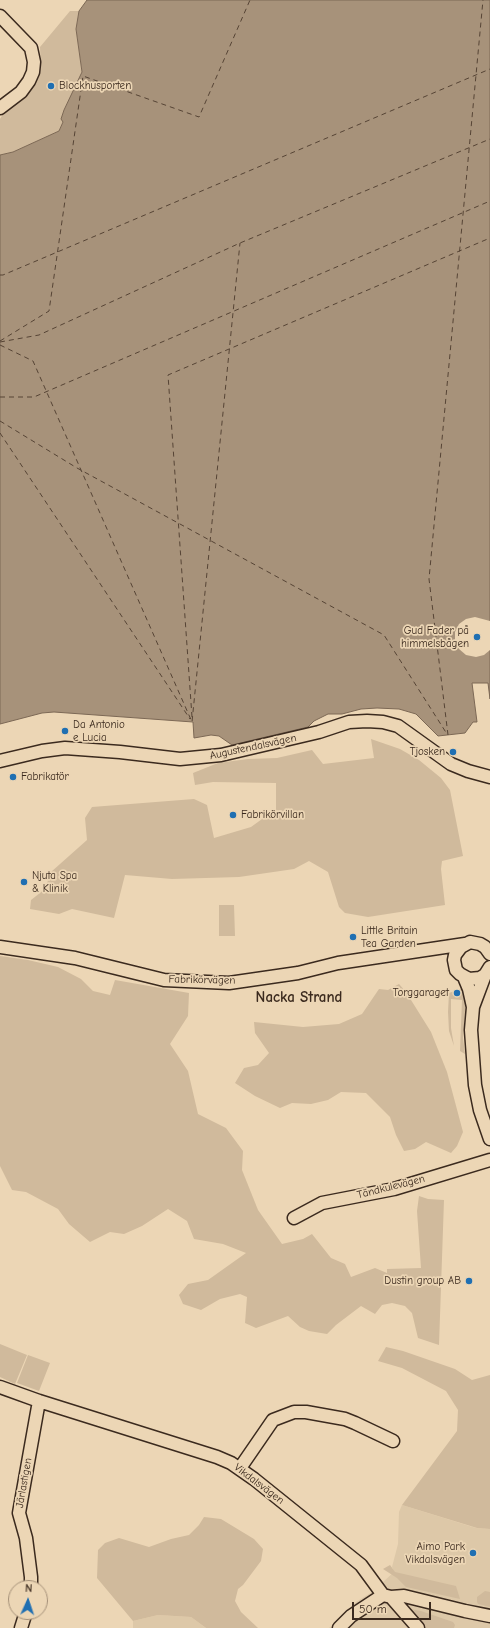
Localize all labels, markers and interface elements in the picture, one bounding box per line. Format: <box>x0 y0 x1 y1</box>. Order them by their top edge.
place label: Blockhusporten <box>59 79 131 93</box>
marker: Blockhusporten <box>46 81 56 91</box>
place label: Gud Fader på himmelsbågen <box>401 624 469 650</box>
marker: Gud Fader på himmelsbågen <box>472 632 482 642</box>
place label: Da Antonio e Lucia <box>73 718 125 744</box>
marker: Da Antonio e Lucia <box>60 726 70 736</box>
street label: Augustendalsvägen <box>208 731 298 763</box>
place label: Tjosken <box>410 745 445 759</box>
marker: Tjosken <box>448 747 458 757</box>
place label: Fabrikatör <box>21 770 69 784</box>
marker: Fabrikatör <box>8 772 18 782</box>
place label: Fabrikörvillan <box>241 808 304 822</box>
marker: Fabrikörvillan <box>228 810 238 820</box>
place label: Njuta Spa & Klinik <box>32 869 77 895</box>
marker: Njuta Spa & Klinik <box>19 877 29 887</box>
place label: Little Britain Tea Garden <box>361 924 418 950</box>
marker: Little Britain Tea Garden <box>348 932 358 942</box>
street label: Fabrikörvägen <box>168 973 236 987</box>
place label: Torggaraget <box>393 986 449 1000</box>
marker: Torggaraget <box>452 988 462 998</box>
district label: Nacka Strand <box>256 989 342 1007</box>
street label: Tändkulevägen <box>356 1172 426 1202</box>
place label: Dustin group AB <box>384 1274 461 1288</box>
marker: Dustin group AB <box>464 1276 474 1286</box>
street label: Järlastigen <box>13 1457 35 1509</box>
street label: Vikdalsvägen <box>231 1461 287 1507</box>
place label: Aimo Park Vikdalsvägen <box>406 1540 465 1566</box>
marker: Aimo Park Vikdalsvägen <box>468 1548 478 1558</box>
north arrow <box>8 1580 48 1620</box>
text: N <box>25 1582 33 1595</box>
scale bar <box>354 1594 433 1620</box>
text: 50 m <box>359 1602 387 1616</box>

